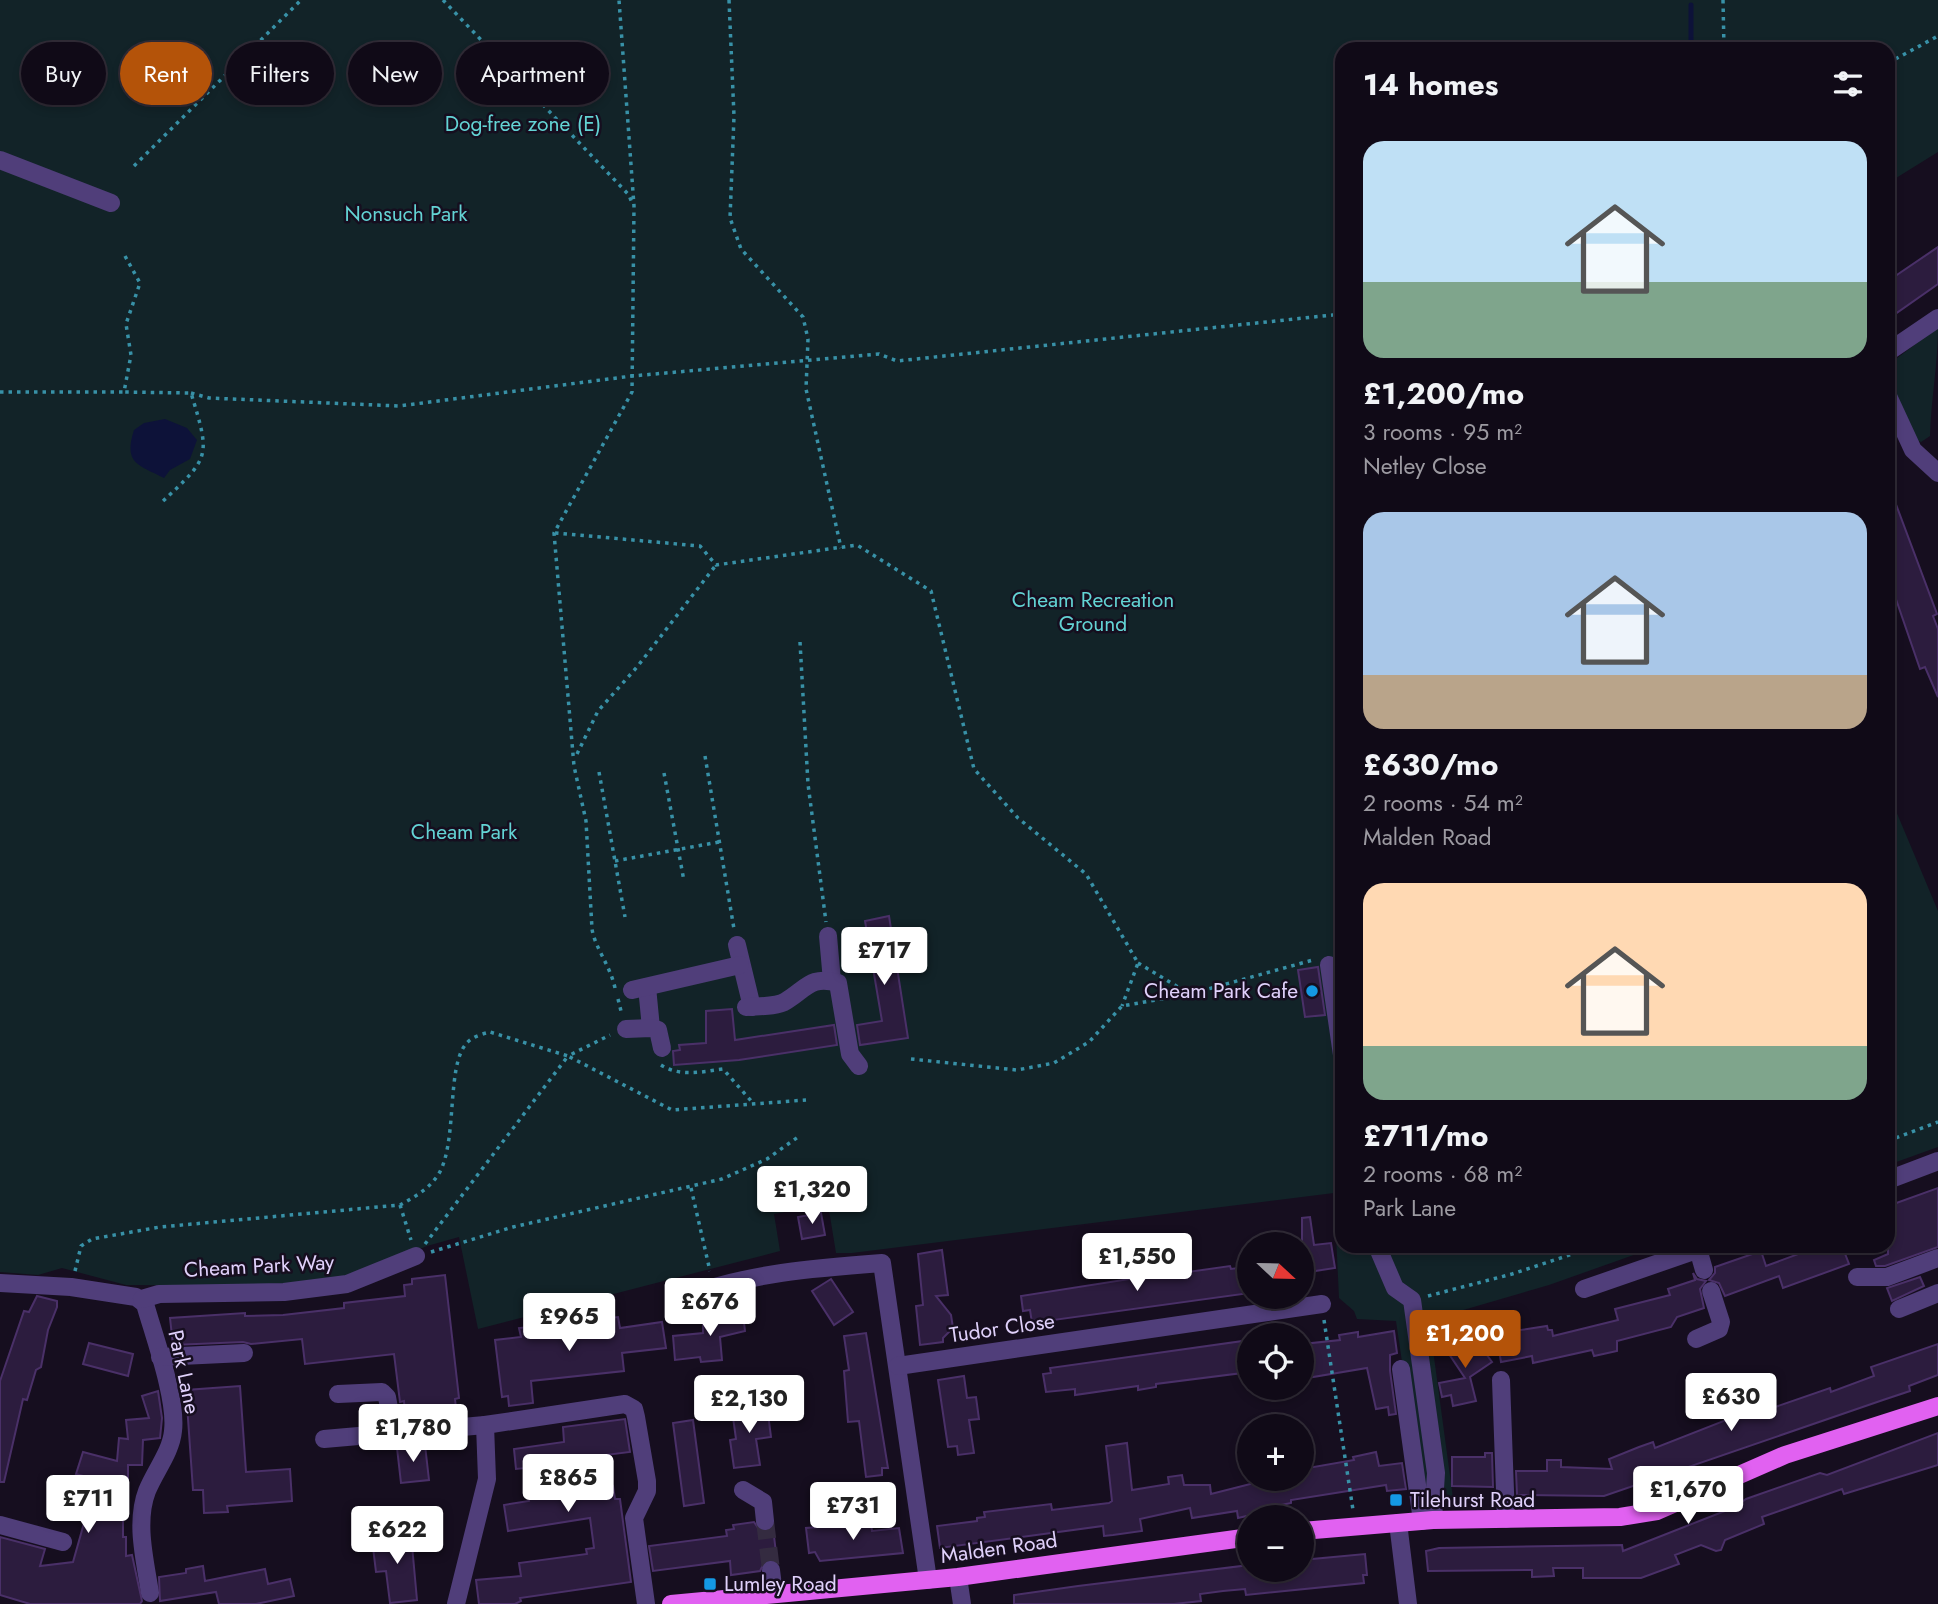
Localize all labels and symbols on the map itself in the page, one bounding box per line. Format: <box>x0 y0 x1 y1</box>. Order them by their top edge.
park label: Dog-free zone (E) <box>445 109 601 139</box>
park label: Nonsuch Park <box>344 199 468 229</box>
park label: Cheam Recreation Ground <box>1012 585 1174 639</box>
park label: Cheam Park <box>411 817 518 847</box>
pin: £717 <box>843 928 925 987</box>
place label: Cheam Park Cafe <box>1144 976 1298 1006</box>
marker: Cheam Park Cafe <box>1304 983 1320 999</box>
pin: £1,320 <box>755 1166 869 1226</box>
north arrow <box>1237 1232 1314 1309</box>
pin: £1,550 <box>1080 1234 1194 1293</box>
street label: Cheam Park Way <box>183 1247 336 1285</box>
pin: £676 <box>669 1278 751 1338</box>
pin: £965 <box>528 1294 610 1353</box>
street label: Tudor Close <box>947 1306 1057 1350</box>
pin: £1,200 <box>1408 1310 1522 1370</box>
street label: Park Lane <box>160 1327 208 1417</box>
pin: £630 <box>1690 1374 1772 1433</box>
pin: £2,130 <box>692 1376 806 1435</box>
pin: £1,780 <box>356 1404 470 1464</box>
pin: £865 <box>527 1454 609 1514</box>
pin: £1,670 <box>1631 1466 1745 1526</box>
pin: £711 <box>47 1476 129 1535</box>
pin: £731 <box>812 1482 894 1542</box>
place label: Tilehurst Road <box>1410 1485 1535 1515</box>
marker: Tilehurst Road <box>1388 1492 1404 1508</box>
pin: £622 <box>356 1506 438 1566</box>
street label: Malden Road <box>939 1525 1059 1571</box>
place label: Lumley Road <box>724 1569 837 1599</box>
marker: Lumley Road <box>702 1576 718 1592</box>

